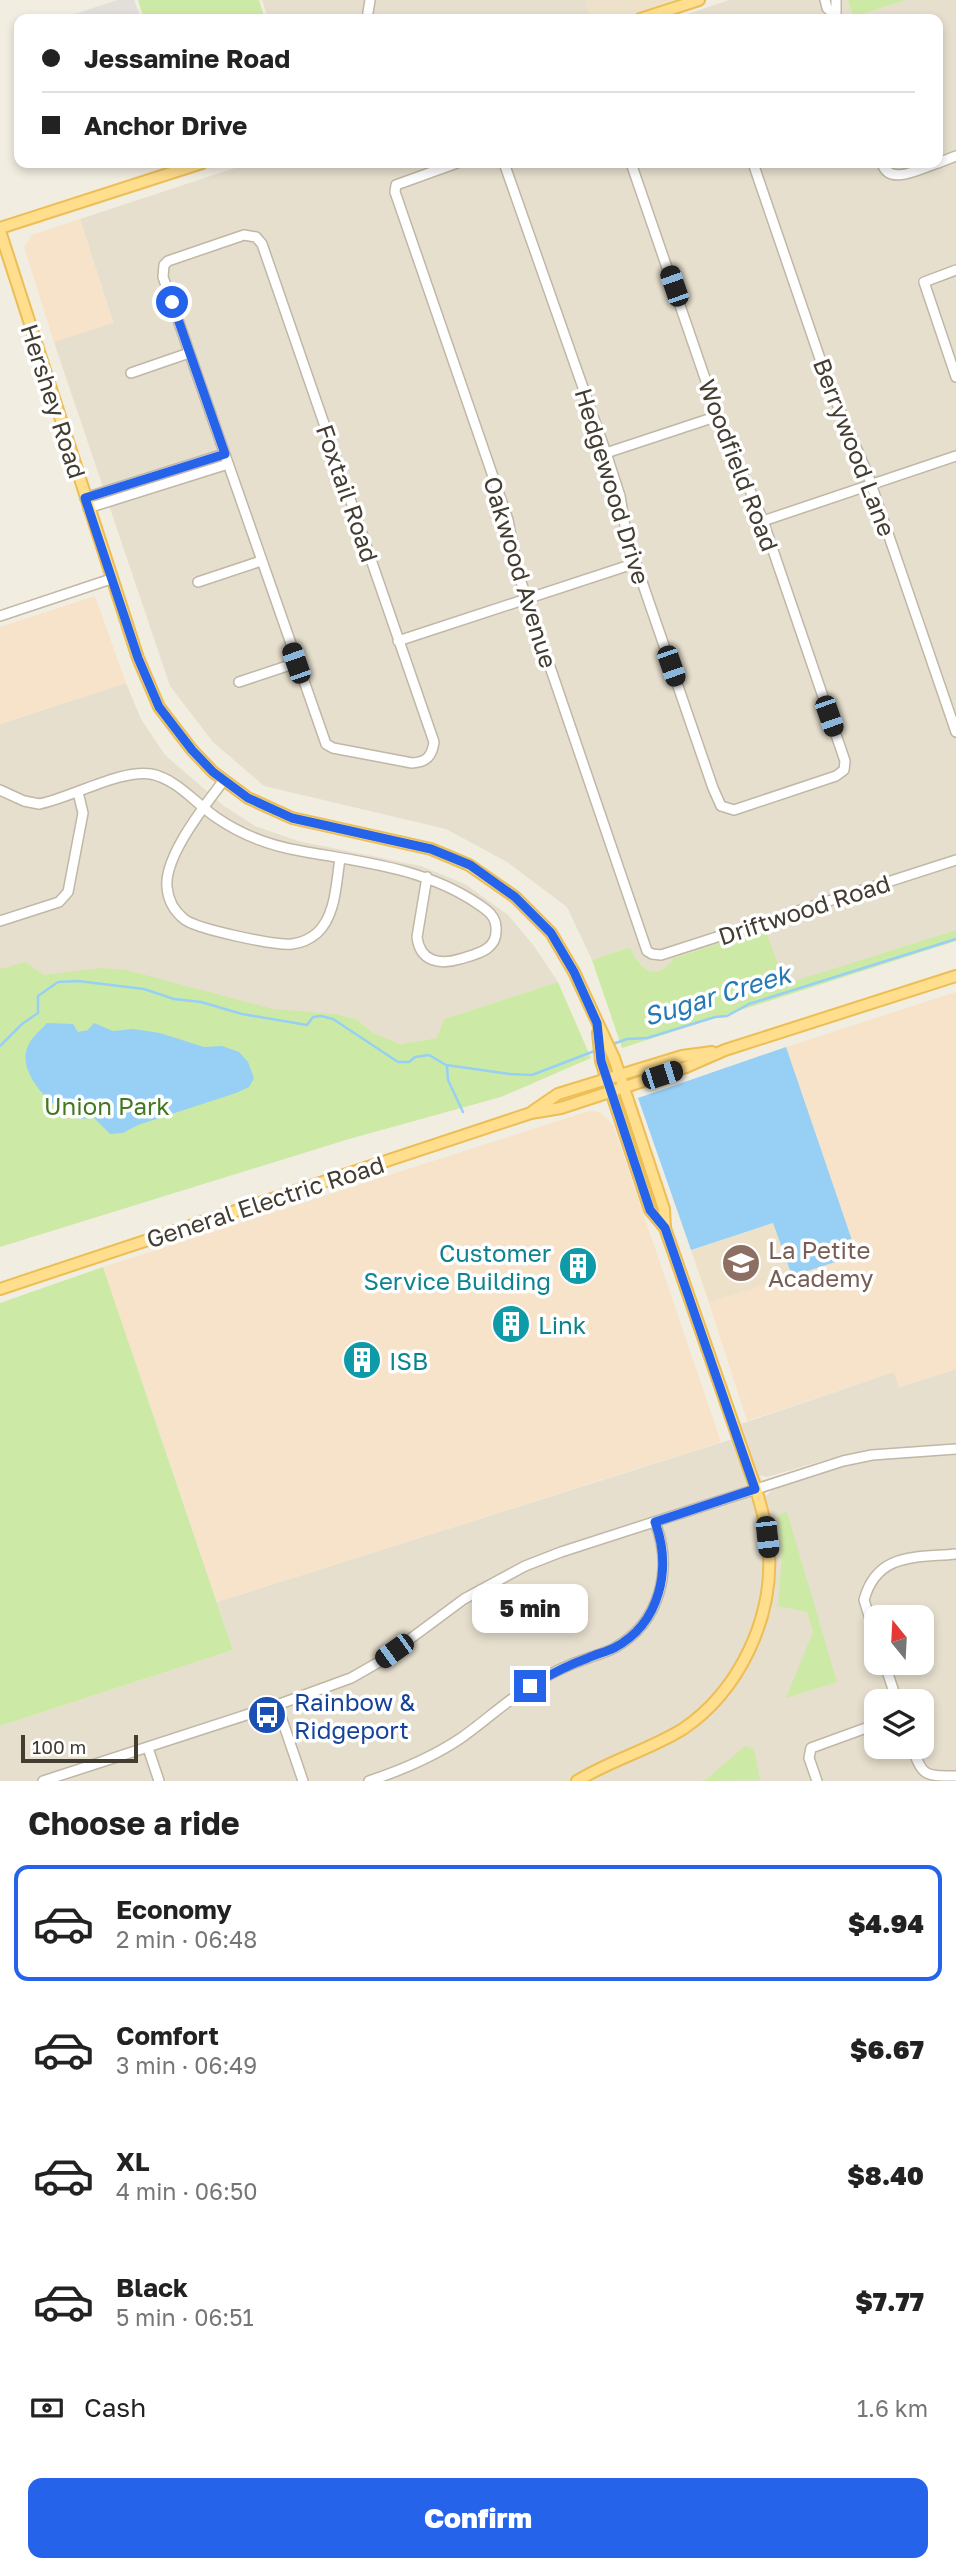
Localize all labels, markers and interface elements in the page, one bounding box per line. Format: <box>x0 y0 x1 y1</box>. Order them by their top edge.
text: Jessamine Road <box>84 43 290 74</box>
text: Anchor Drive <box>84 110 247 141</box>
car <box>658 263 691 309</box>
route start <box>156 286 188 318</box>
street label: Hershey Road <box>15 320 93 482</box>
street label: Berrywood Lane <box>808 354 902 540</box>
street label: Woodfield Road <box>693 375 785 555</box>
street label: Hedgewood Drive <box>569 384 657 588</box>
street label: Foxtail Road <box>311 420 385 566</box>
street label: Oakwood Avenue <box>478 473 564 671</box>
car <box>280 640 313 686</box>
car <box>655 643 688 689</box>
car <box>813 693 846 739</box>
street label: Driftwood Road <box>714 868 894 950</box>
water label: Sugar Creek <box>640 957 796 1032</box>
car <box>639 1059 686 1091</box>
park label: Union Park <box>44 1091 170 1120</box>
street label: General Electric Road <box>142 1149 388 1253</box>
place label: La Petite Academy <box>768 1235 873 1292</box>
place label: Customer Service Building <box>364 1238 551 1295</box>
school or university icon: La Petite Academy <box>720 1242 762 1284</box>
building icon: Customer Service Building <box>557 1245 599 1287</box>
building icon: Link <box>490 1303 532 1345</box>
place label: Link <box>538 1310 586 1339</box>
building icon: ISB <box>341 1339 383 1381</box>
place label: ISB <box>389 1346 428 1375</box>
car <box>755 1515 780 1559</box>
callout: 5 min <box>472 1584 588 1634</box>
text: 5 min <box>500 1594 560 1622</box>
north arrow <box>864 1605 934 1675</box>
map controls <box>864 1605 934 1759</box>
car <box>371 1630 418 1672</box>
route end <box>514 1670 546 1702</box>
place label: Rainbow & Ridgeport <box>294 1687 415 1744</box>
button: layers <box>864 1689 934 1759</box>
bus stop icon: Rainbow & Ridgeport <box>246 1694 288 1736</box>
scale bar <box>21 1732 138 1764</box>
text: 100 m <box>32 1735 86 1758</box>
text: Choose a ride <box>28 1804 240 1842</box>
icon: car <box>32 1892 95 1955</box>
text: Economy <box>116 1894 232 1925</box>
text: $4.94 <box>848 1908 924 1939</box>
text: 2 min · 06:48 <box>116 1925 257 1953</box>
icon: car <box>32 2018 95 2081</box>
text: Comfort <box>116 2020 219 2051</box>
text: $6.67 <box>850 2034 924 2065</box>
text: 3 min · 06:49 <box>116 2051 257 2079</box>
icon: car <box>32 2144 95 2207</box>
text: XL <box>116 2146 150 2177</box>
text: $8.40 <box>847 2160 924 2191</box>
text: 4 min · 06:50 <box>116 2177 258 2205</box>
icon: car <box>32 2270 95 2333</box>
text: Black <box>116 2272 188 2303</box>
text: $7.77 <box>855 2286 924 2317</box>
text: 5 min · 06:51 <box>116 2303 254 2331</box>
icon: cash <box>28 2389 66 2427</box>
text: Cash <box>84 2392 146 2423</box>
text: 1.6 km <box>857 2394 928 2422</box>
button: Confirm <box>28 2478 928 2558</box>

